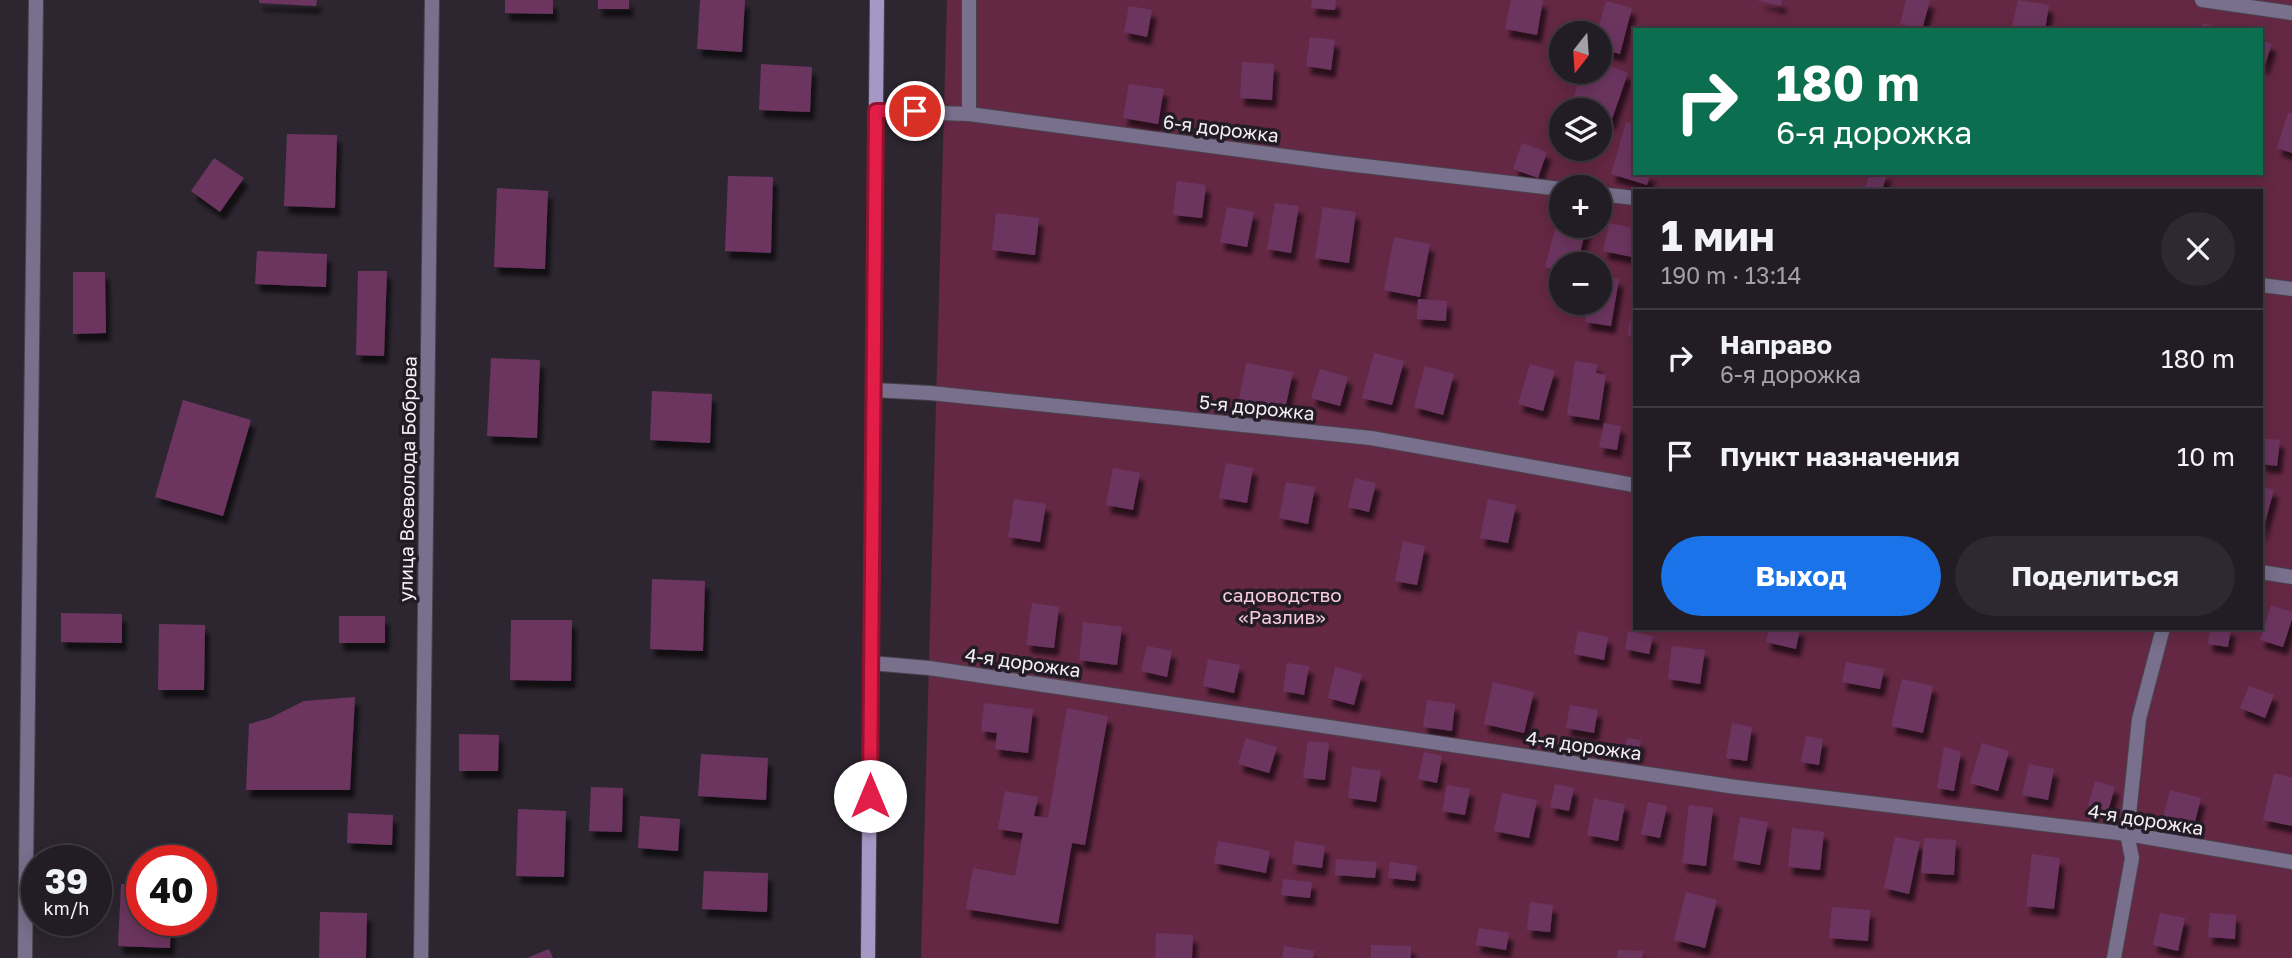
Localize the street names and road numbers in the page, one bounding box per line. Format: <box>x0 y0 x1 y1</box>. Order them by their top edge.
street label: 6-я дорожка <box>1162 109 1280 147</box>
street label: улица Всеволода Боброва <box>393 356 421 602</box>
street label: 5-я дорожка <box>1198 389 1316 425</box>
street label: 4-я дорожка <box>964 642 1082 682</box>
street label: 4-я дорожка <box>1525 725 1643 765</box>
street label: 4-я дорожка <box>2087 799 2205 839</box>

